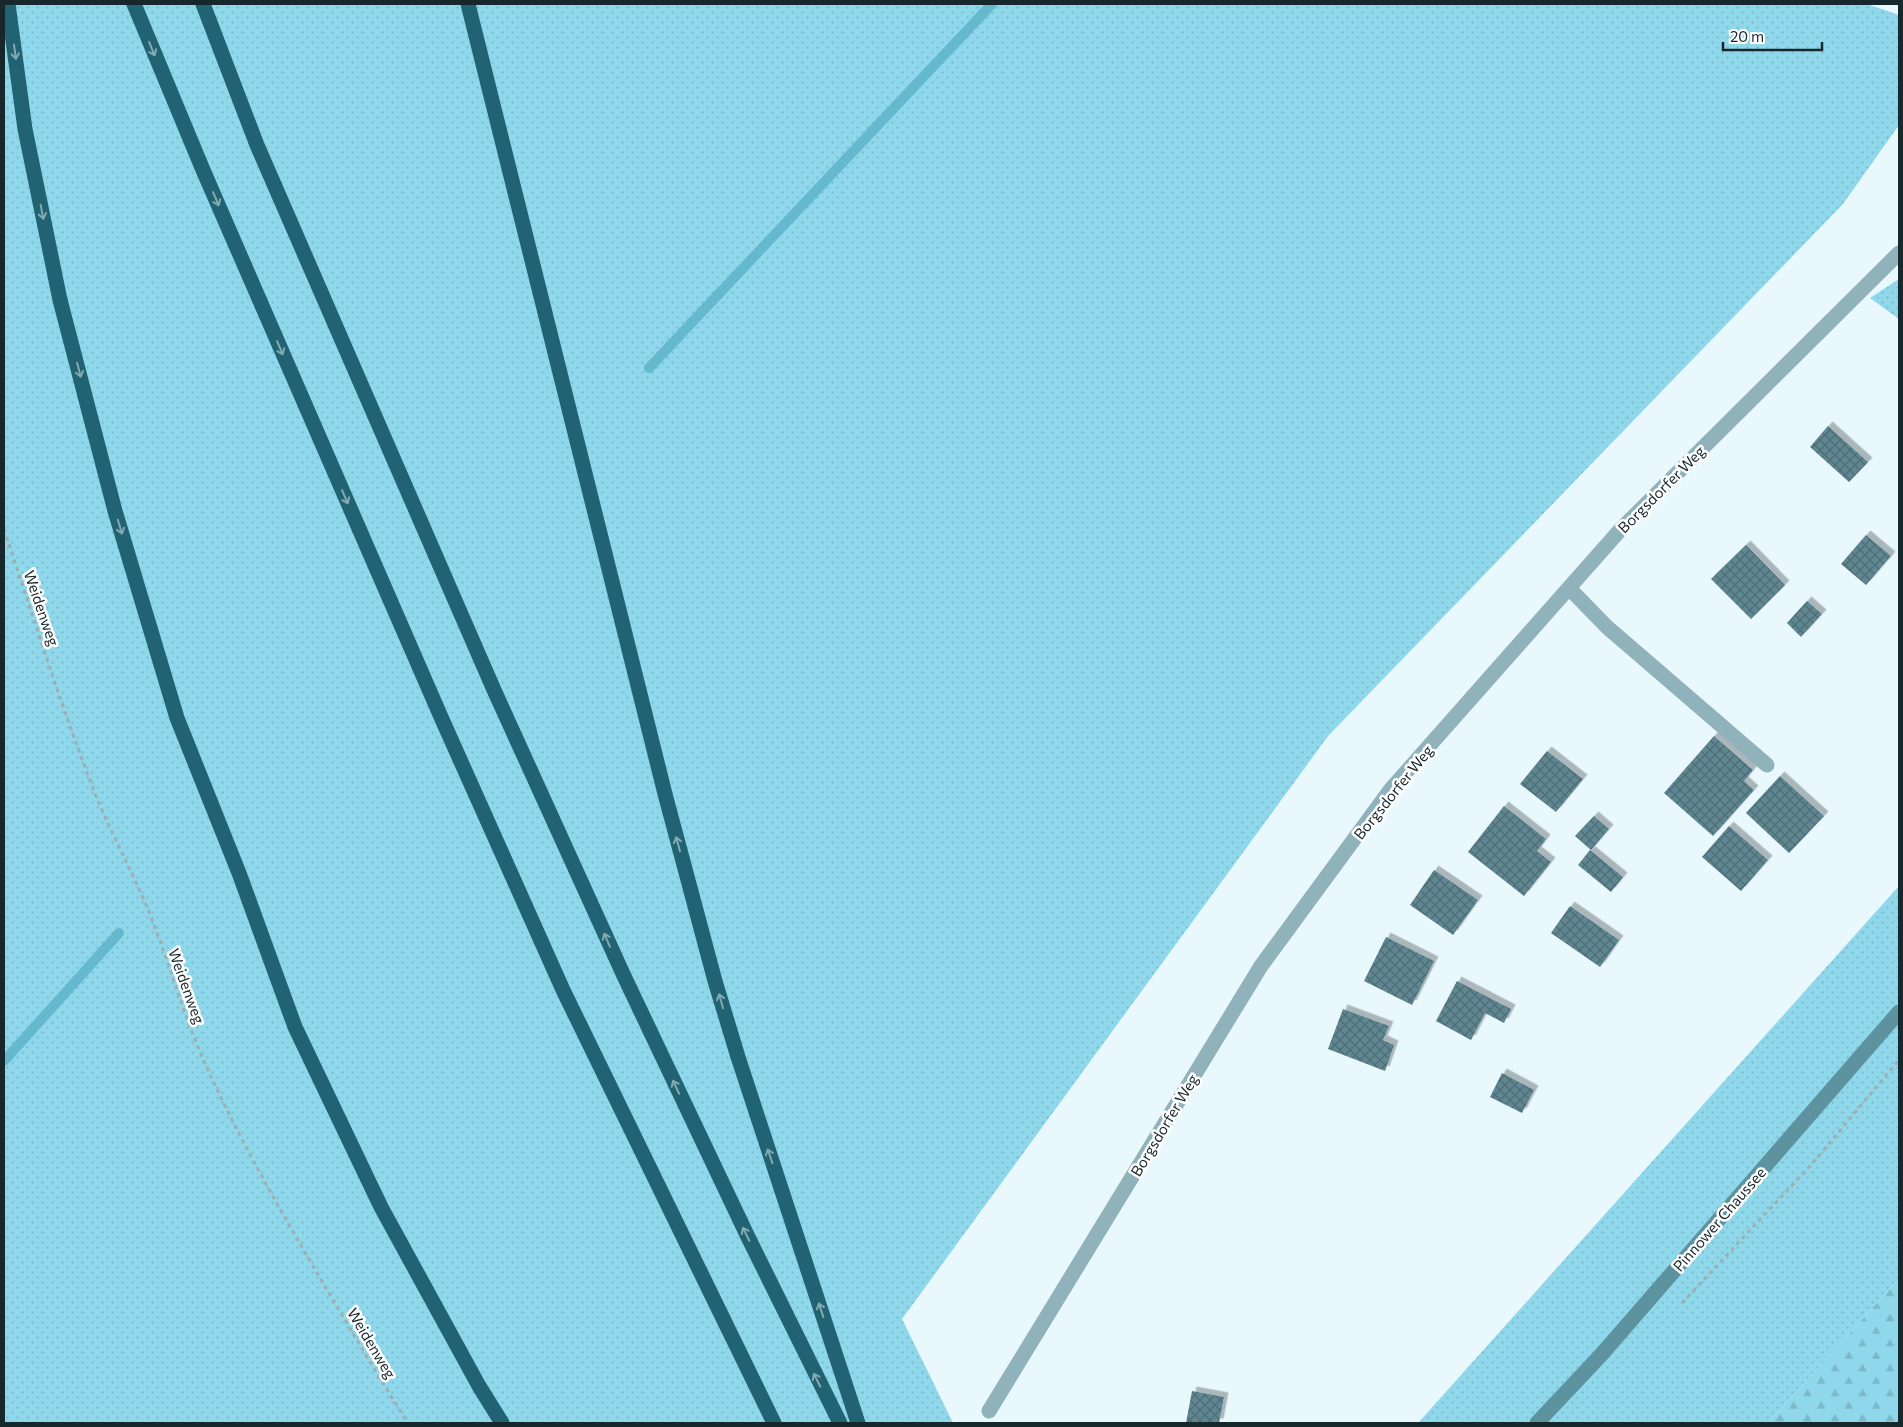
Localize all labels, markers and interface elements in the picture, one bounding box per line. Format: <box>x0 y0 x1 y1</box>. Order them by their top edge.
scale bar <box>1723 20 1822 52</box>
text: 20 m <box>1730 27 1764 45</box>
one-way arrow <box>148 41 158 56</box>
one-way arrow <box>10 44 20 60</box>
one-way arrow <box>212 191 221 206</box>
one-way arrow <box>38 204 48 220</box>
one-way arrow <box>276 340 286 355</box>
one-way arrow <box>74 362 84 378</box>
street label: Borgsdorfer Weg <box>1614 442 1708 536</box>
one-way arrow <box>341 489 351 504</box>
one-way arrow <box>116 519 126 535</box>
street label: Weidenweg <box>21 568 63 648</box>
street label: Borgsdorfer Weg <box>1350 741 1436 843</box>
one-way arrow <box>673 837 683 853</box>
one-way arrow <box>602 933 612 948</box>
street label: Weidenweg <box>165 946 209 1026</box>
one-way arrow <box>716 993 726 1009</box>
street label: Borgsdorfer Weg <box>1126 1071 1202 1179</box>
one-way arrow <box>671 1080 681 1095</box>
one-way arrow <box>765 1149 774 1164</box>
street label: Pinnower Chaussee <box>1669 1163 1769 1275</box>
one-way arrow <box>741 1227 750 1242</box>
one-way arrow <box>815 1303 825 1319</box>
street label: Weidenweg <box>344 1305 400 1381</box>
one-way arrow <box>812 1373 821 1388</box>

